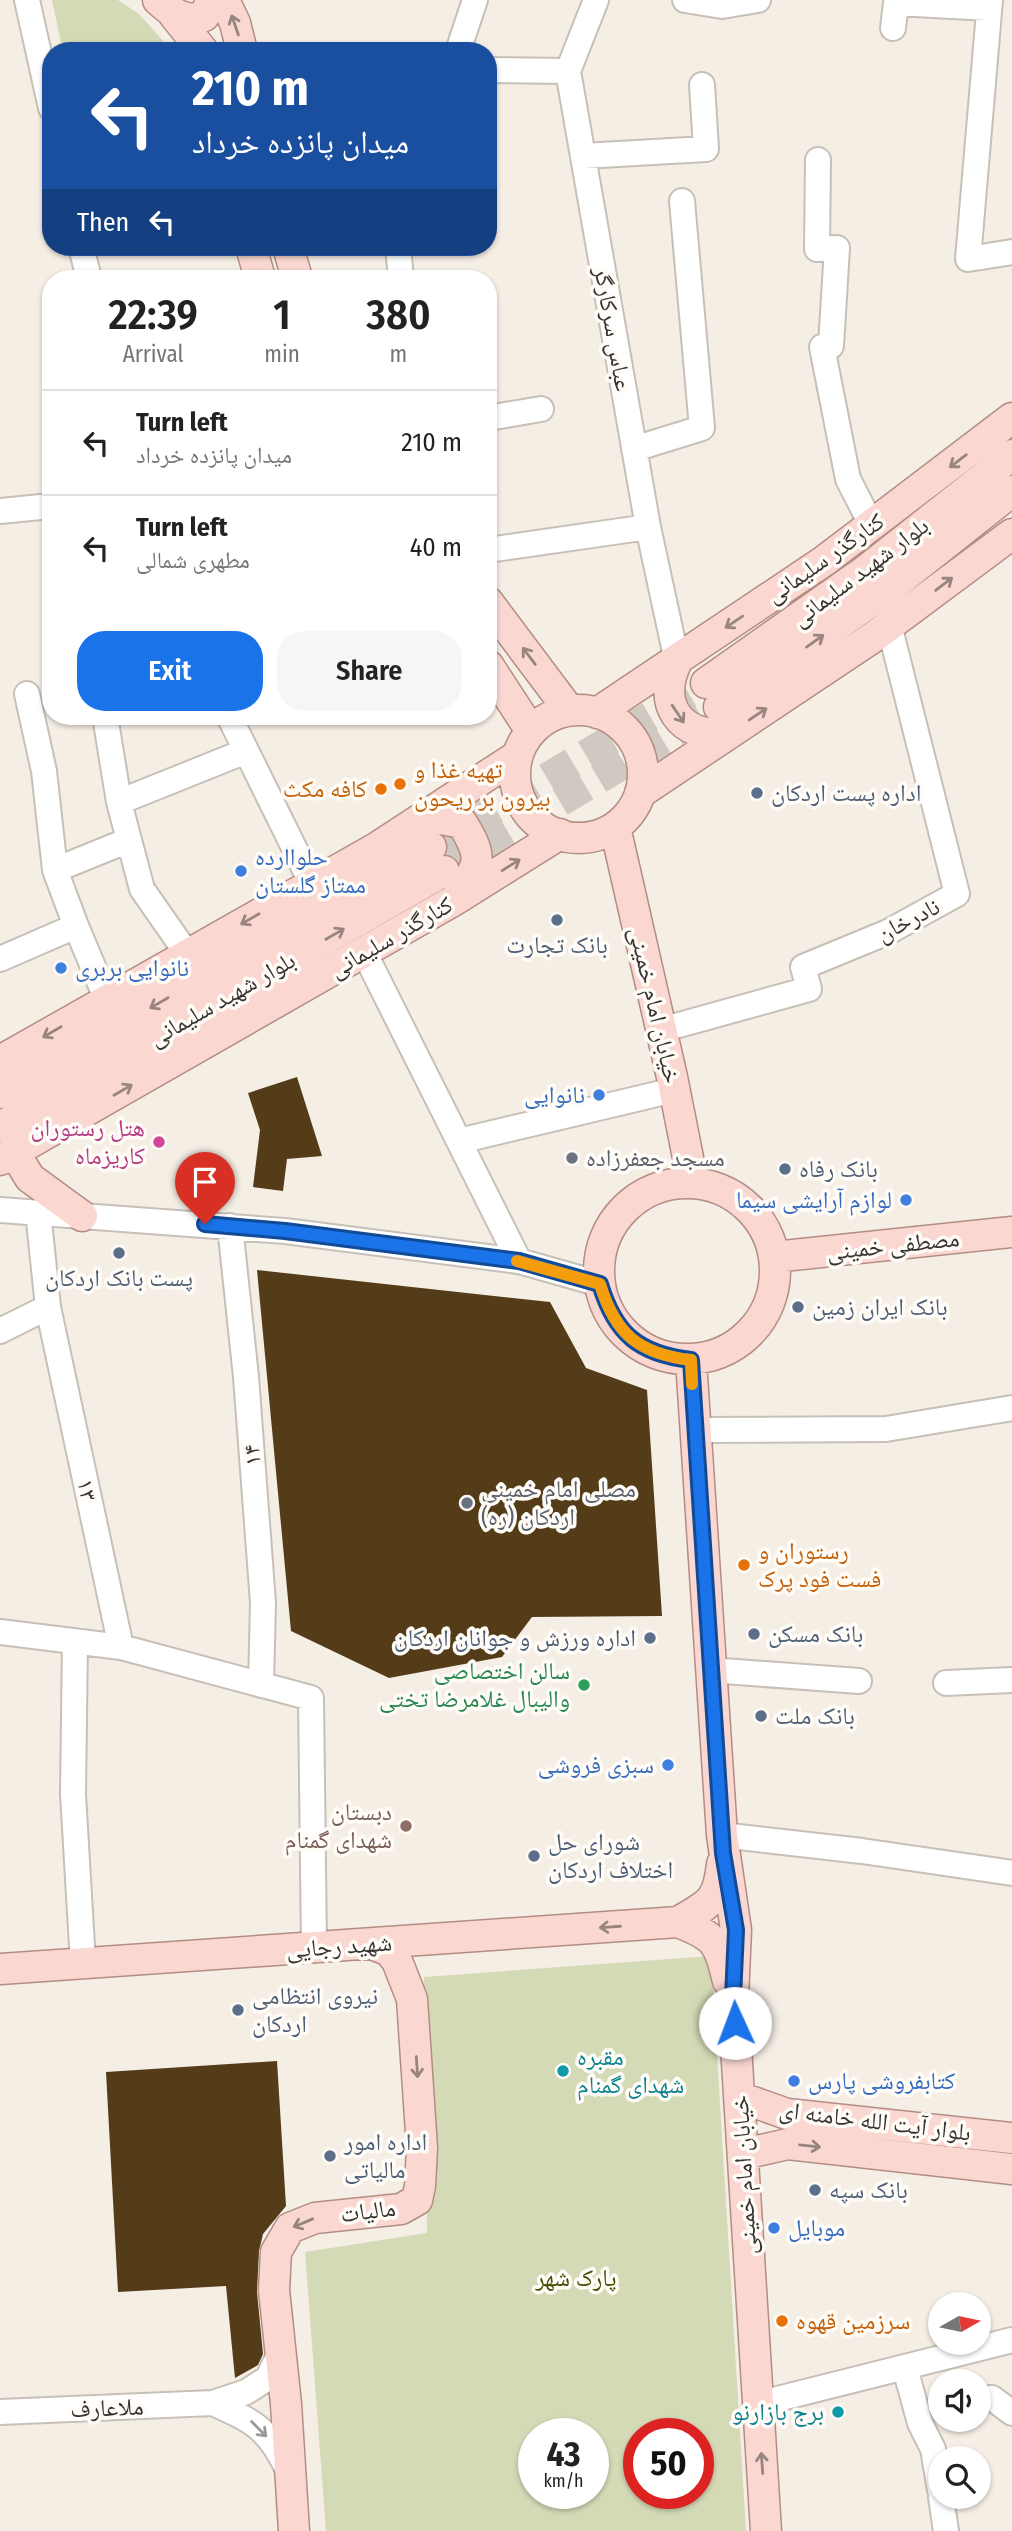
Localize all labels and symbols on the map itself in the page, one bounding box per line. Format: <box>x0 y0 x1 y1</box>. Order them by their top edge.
one-way arrow <box>228 14 240 36</box>
street label: عباس سرکارگر <box>588 264 638 393</box>
one-way arrow <box>950 453 968 468</box>
street label: کنارگذر سلیمانی <box>760 507 890 609</box>
street label: بلوار شهید سلیمانی <box>786 511 934 633</box>
one-way arrow <box>935 577 954 592</box>
one-way arrow <box>725 615 744 629</box>
one-way arrow <box>805 634 824 648</box>
one-way arrow <box>521 647 536 666</box>
one-way arrow <box>671 704 685 723</box>
one-way arrow <box>748 707 767 721</box>
place label: تهیه غذا و بیرون بر ریحون <box>414 756 551 812</box>
place label: کافه مکث <box>283 775 367 803</box>
marker: تهیه غذا و بیرون بر ریحون <box>392 776 408 792</box>
place label: اداره پست اردکان <box>771 779 921 807</box>
marker: کافه مکث <box>373 781 389 797</box>
marker: اداره پست اردکان <box>749 785 765 801</box>
place label: حلواارده ممتاز گلستان <box>255 843 366 899</box>
one-way arrow <box>500 858 520 872</box>
marker: حلواارده ممتاز گلستان <box>233 863 249 879</box>
street label: کنارگذر سلیمانی <box>324 890 458 984</box>
street label: نادرخان <box>872 892 944 948</box>
one-way arrow <box>240 912 260 926</box>
marker: بانک تجارت <box>549 912 565 928</box>
street label: خیابان امام خمینی <box>621 924 687 1086</box>
one-way arrow <box>325 927 345 941</box>
place label: بانک تجارت <box>506 931 608 959</box>
street label: بلوار شهید سلیمانی <box>144 946 300 1052</box>
place label: نانوایی بربری <box>75 954 189 982</box>
marker: نانوایی بربری <box>53 960 69 976</box>
one-way arrow <box>149 996 169 1010</box>
one-way arrow <box>42 1025 62 1039</box>
place label: نانوایی <box>524 1081 585 1109</box>
one-way arrow <box>113 1082 133 1096</box>
marker: نانوایی <box>591 1087 607 1103</box>
place label: هتل رستوران کاریزماه <box>30 1114 145 1170</box>
marker: هتل رستوران کاریزماه <box>151 1134 167 1150</box>
place label: مسجد جعفرزاده <box>586 1144 725 1172</box>
marker: مسجد جعفرزاده <box>564 1150 580 1166</box>
pin <box>175 1152 235 1224</box>
place label: بانک رفاه <box>799 1155 878 1183</box>
marker: بانک رفاه <box>777 1161 793 1177</box>
place label: لوازم آرایشی سیما <box>736 1186 892 1216</box>
marker: لوازم آرایشی سیما <box>898 1192 914 1208</box>
street label: مصطفی خمینی <box>825 1224 961 1266</box>
marker: پست بانک اردکان <box>111 1245 127 1261</box>
place label: پست بانک اردکان <box>45 1264 193 1292</box>
place label: بانک ایران زمین <box>812 1293 947 1321</box>
marker: بانک ایران زمین <box>790 1299 806 1315</box>
street label: ۱۴ <box>237 1443 267 1467</box>
place label: مصلی امام خمینی (ره) اردکان <box>481 1475 636 1531</box>
street label: ۱۳ <box>71 1477 103 1503</box>
marker: مصلی امام خمینی (ره) اردکان <box>459 1495 475 1511</box>
place label: رستوران و فست فود پرک <box>758 1537 881 1593</box>
marker: رستوران و فست فود پرک <box>736 1557 752 1573</box>
place label: بانک مسکن <box>768 1620 863 1648</box>
place label: اداره ورزش و جوانان اردکان <box>394 1624 636 1652</box>
marker: بانک مسکن <box>746 1626 762 1642</box>
marker: اداره ورزش و جوانان اردکان <box>642 1630 658 1646</box>
place label: سالن اختصاصی والیبال غلامرضا تختی <box>379 1657 570 1713</box>
marker: سالن اختصاصی والیبال غلامرضا تختی <box>576 1677 592 1693</box>
place label: بانک ملت <box>775 1702 855 1730</box>
marker: بانک ملت <box>753 1708 769 1724</box>
place label: سبزی فروشی <box>538 1751 654 1779</box>
marker: سبزی فروشی <box>660 1757 676 1773</box>
place label: دبستان شهدای گمنام <box>285 1798 392 1856</box>
marker: دبستان شهدای گمنام <box>398 1818 414 1834</box>
place label: شورای حل اختلاف اردکان <box>548 1828 673 1884</box>
marker: شورای حل اختلاف اردکان <box>526 1848 542 1864</box>
one-way arrow <box>599 1921 622 1934</box>
street label: شهید رجایی <box>285 1928 393 1964</box>
place label: نیروی انتظامی اردکان <box>252 1982 378 2038</box>
position arrow <box>698 1986 772 2060</box>
marker: نیروی انتظامی اردکان <box>230 2002 246 2018</box>
place label: مقبره شهدای گمنام <box>577 2043 684 2101</box>
one-way arrow <box>411 2055 424 2078</box>
marker: مقبره شهدای گمنام <box>555 2063 571 2079</box>
place label: کتابفروشی پارس <box>808 2067 955 2095</box>
marker: کتابفروشی پارس <box>786 2073 802 2089</box>
street label: خیابان امام خمینی <box>726 2094 764 2256</box>
street label: بلوار آیت الله خامنه ای <box>778 2095 972 2147</box>
place label: اداره امور مالیاتی <box>343 2128 427 2184</box>
one-way arrow <box>798 2140 821 2153</box>
marker: اداره امور مالیاتی <box>322 2148 338 2164</box>
place label: بانک سپه <box>829 2176 908 2204</box>
marker: بانک سپه <box>807 2182 823 2198</box>
street label: مالیات <box>339 2194 397 2228</box>
place label: موبایل <box>788 2214 845 2242</box>
one-way arrow <box>292 2217 314 2230</box>
marker: موبایل <box>766 2220 782 2236</box>
park label: پارک شهر <box>534 2264 617 2292</box>
north arrow <box>928 2292 990 2356</box>
place label: سرزمین قهوه <box>796 2307 910 2335</box>
marker: سرزمین قهوه <box>774 2313 790 2329</box>
street label: ملاعارف <box>70 2393 144 2423</box>
place label: برج بازارنو <box>732 2398 824 2427</box>
marker: برج بازارنو <box>830 2404 846 2420</box>
speed limit sign: 50 <box>623 2418 714 2509</box>
one-way arrow <box>250 2420 267 2437</box>
one-way arrow <box>755 2452 768 2475</box>

